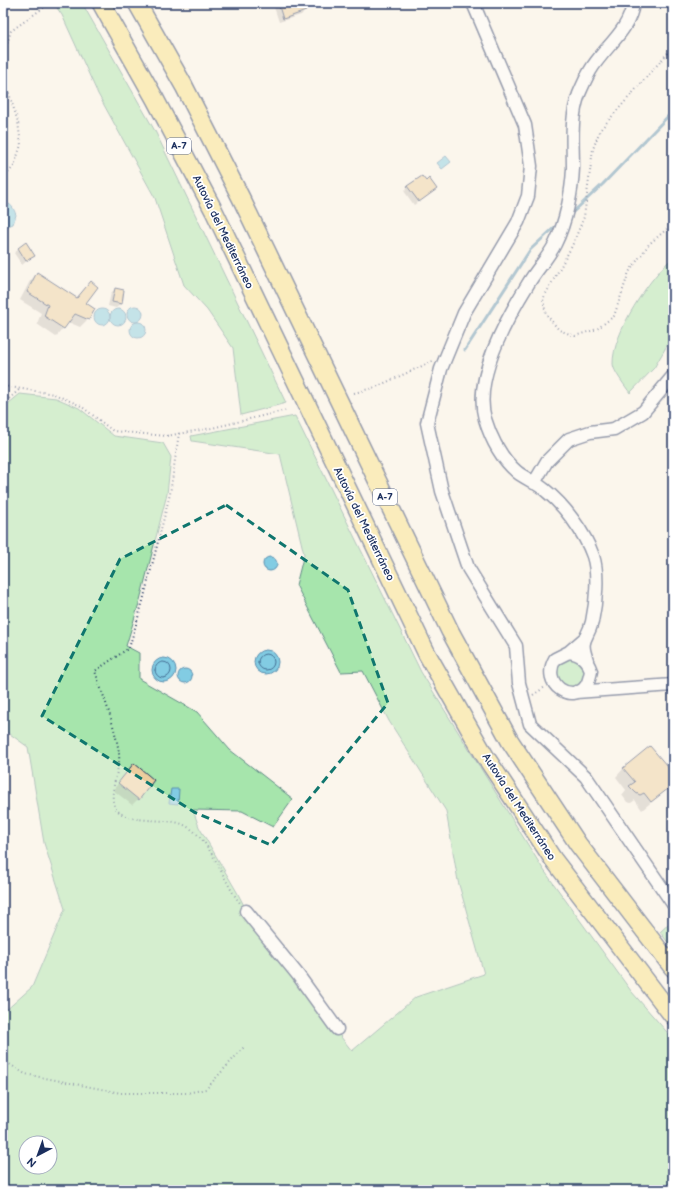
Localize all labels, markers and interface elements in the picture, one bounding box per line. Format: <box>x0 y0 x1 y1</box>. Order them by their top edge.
road number: A-7 <box>167 138 191 154</box>
street label: Autovía del Mediterráneo <box>190 173 256 291</box>
street label: Autovía del Mediterráneo <box>331 465 397 583</box>
road number: A-7 <box>373 489 397 505</box>
street label: Autovía del Mediterráneo <box>480 751 558 863</box>
north arrow <box>18 1135 58 1175</box>
text: N <box>24 1155 39 1170</box>

